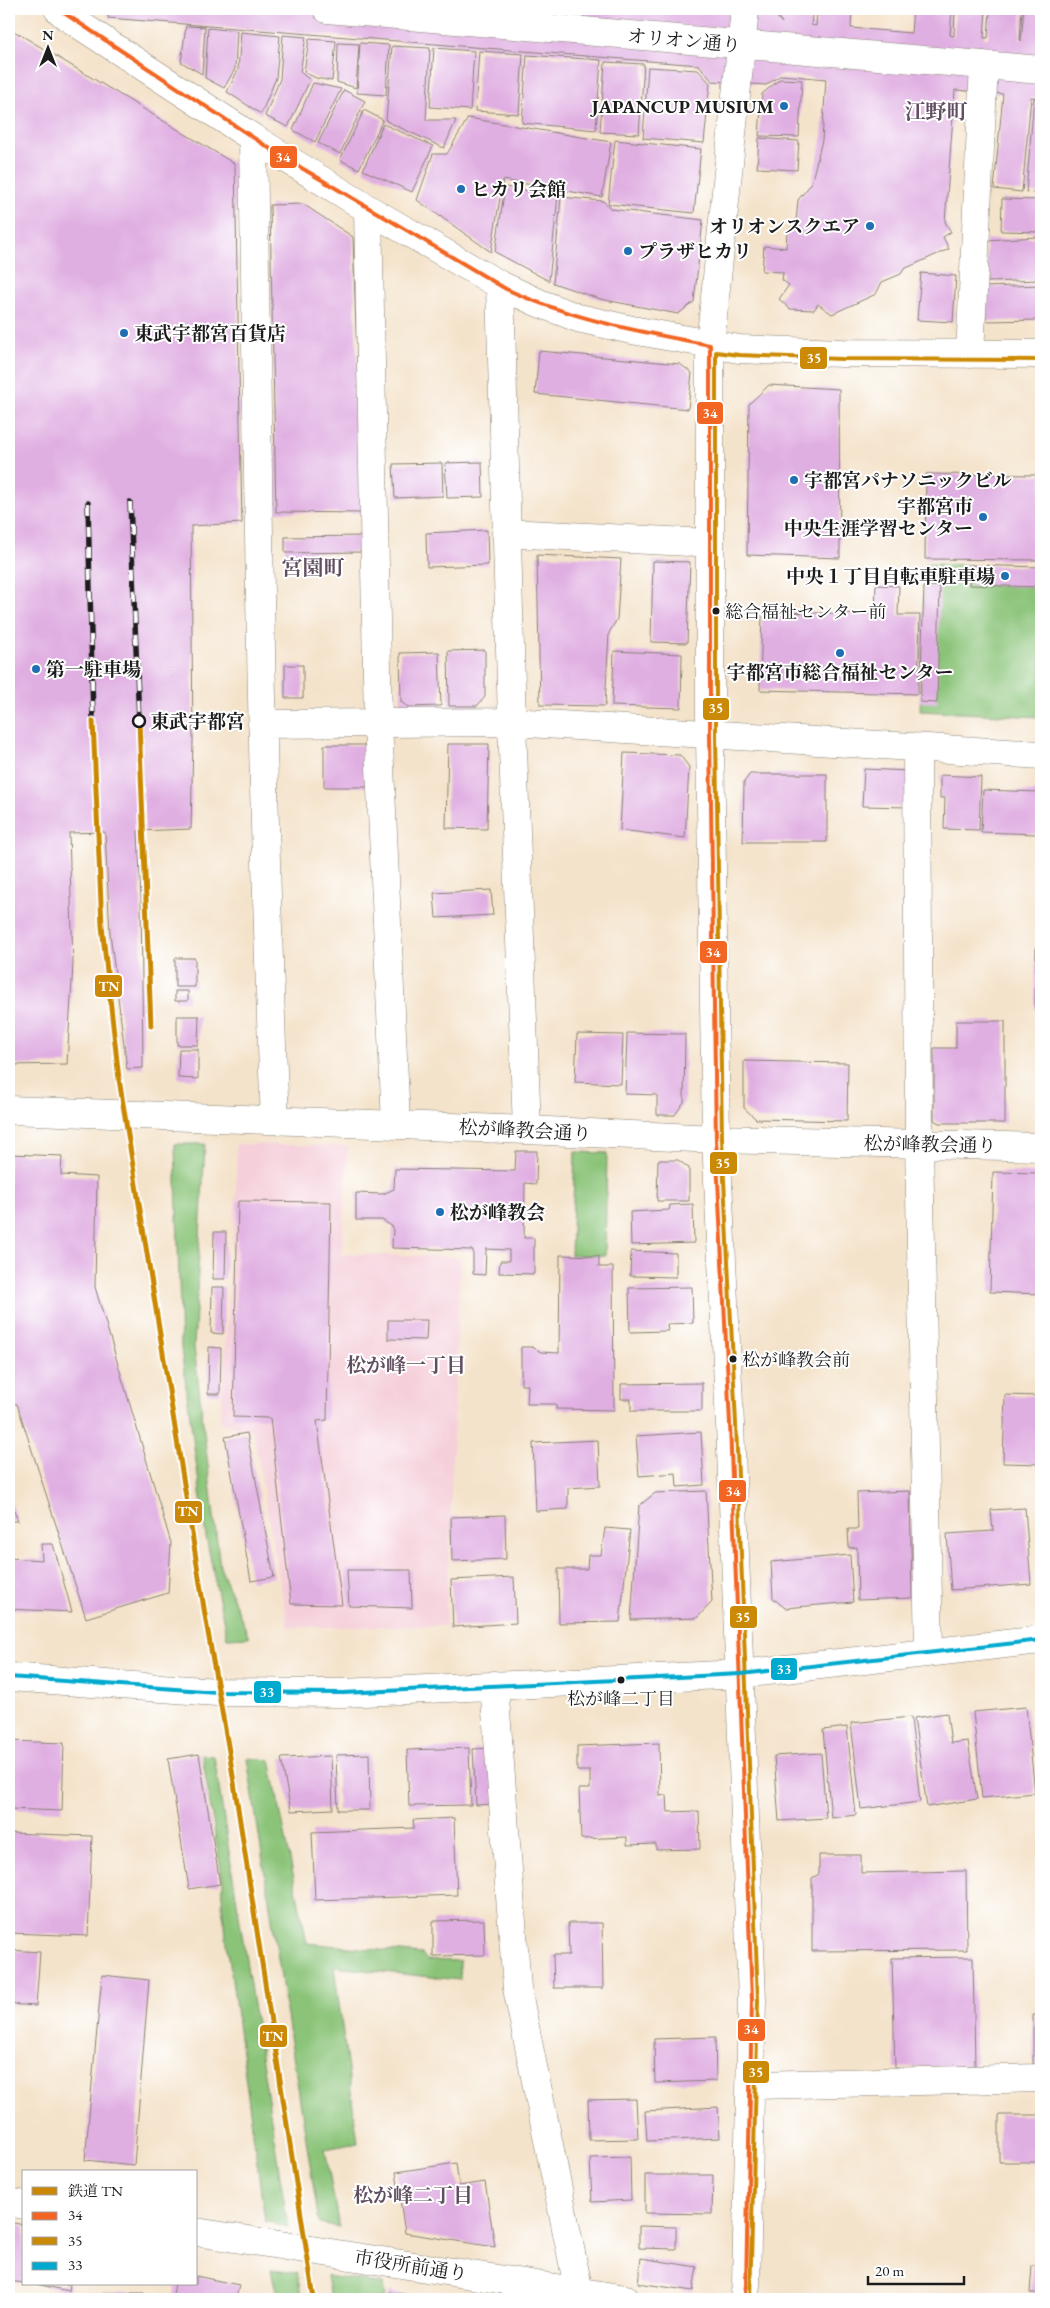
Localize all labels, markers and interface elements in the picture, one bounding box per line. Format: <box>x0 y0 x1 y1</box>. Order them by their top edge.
north arrow <box>22 22 72 72</box>
street label: オリオン通り <box>626 23 742 58</box>
text: N <box>42 26 54 44</box>
place label: JAPANCUP MUSIUM <box>590 94 774 119</box>
district label: 江野町 <box>905 98 968 125</box>
marker: JAPANCUP MUSIUM <box>778 100 790 112</box>
line badge: 34 <box>269 145 298 169</box>
text: 34 <box>276 148 291 166</box>
place label: ヒカリ会館 <box>471 177 566 202</box>
marker: ヒカリ会館 <box>455 183 467 195</box>
place label: オリオンスクエア <box>709 214 860 239</box>
marker: オリオンスクエア <box>864 220 876 232</box>
place label: プラザヒカリ <box>638 239 752 264</box>
marker: プラザヒカリ <box>622 245 634 257</box>
place label: 東武宇都宮百貨店 <box>134 321 286 346</box>
marker: 東武宇都宮百貨店 <box>118 327 130 339</box>
line badge: 35 <box>799 346 828 370</box>
text: 35 <box>807 349 821 367</box>
line badge: 34 <box>696 401 724 425</box>
text: 34 <box>703 404 718 422</box>
place label: 宇都宮パナソニックビル <box>804 468 1012 493</box>
marker: 宇都宮パナソニックビル <box>788 474 800 486</box>
place label: 宇都宮市 中央生涯学習センター <box>784 494 973 541</box>
marker: 宇都宮市 中央生涯学習センター <box>977 511 989 523</box>
district label: 宮園町 <box>282 554 345 581</box>
place label: 中央１丁目自転車駐車場 <box>786 564 995 589</box>
marker: 中央１丁目自転車駐車場 <box>999 570 1011 582</box>
place label: 総合福祉センター前 <box>725 600 886 623</box>
marker: 総合福祉センター前 <box>711 606 721 616</box>
marker: 宇都宮市総合福祉センター <box>834 647 846 659</box>
place label: 第一駐車場 <box>46 657 141 682</box>
place label: 宇都宮市総合福祉センター <box>726 660 954 685</box>
marker: 第一駐車場 <box>30 663 42 675</box>
line badge: 35 <box>702 697 730 721</box>
text: 35 <box>709 699 723 717</box>
place label: 東武宇都宮 <box>150 709 245 734</box>
marker: 東武宇都宮 <box>132 714 146 728</box>
line badge: 34 <box>699 940 728 964</box>
text: 34 <box>706 943 721 961</box>
line badge: TN <box>94 974 123 998</box>
text: TN <box>98 977 120 995</box>
street label: 松が峰教会通り <box>458 1115 592 1146</box>
street label: 松が峰教会通り <box>863 1131 997 1158</box>
line badge: 35 <box>709 1151 738 1175</box>
text: 35 <box>716 1154 730 1172</box>
place label: 松が峰教会 <box>450 1200 545 1225</box>
marker: 松が峰教会 <box>434 1206 446 1218</box>
place label: 松が峰教会前 <box>742 1348 850 1371</box>
district label: 松が峰一丁目 <box>346 1352 466 1378</box>
marker: 松が峰教会前 <box>728 1354 738 1364</box>
line badge: 34 <box>718 1479 747 1503</box>
text: 34 <box>726 1482 741 1500</box>
line badge: TN <box>174 1500 203 1524</box>
text: TN <box>177 1502 199 1520</box>
line badge: 35 <box>729 1605 758 1629</box>
text: 35 <box>736 1608 750 1626</box>
line badge: 33 <box>770 1657 798 1681</box>
text: 33 <box>777 1660 791 1678</box>
marker: 松が峰二丁目 <box>616 1675 626 1685</box>
line badge: 33 <box>253 1680 282 1704</box>
text: 33 <box>260 1683 274 1701</box>
place label: 松が峰二丁目 <box>567 1687 675 1710</box>
line badge: 34 <box>737 2018 766 2042</box>
text: 34 <box>744 2020 759 2038</box>
line badge: TN <box>259 2024 288 2048</box>
text: TN <box>262 2027 284 2045</box>
line badge: 35 <box>742 2060 770 2084</box>
text: 35 <box>749 2063 763 2081</box>
legend <box>22 2170 198 2286</box>
text: 鉄道 TN <box>68 2181 123 2200</box>
district label: 松が峰二丁目 <box>353 2182 473 2208</box>
text: 34 <box>68 2205 83 2224</box>
text: 35 <box>68 2231 82 2250</box>
street label: 市役所前通り <box>353 2244 469 2287</box>
scale bar <box>868 2253 964 2285</box>
text: 33 <box>68 2255 82 2274</box>
text: 20 m <box>875 2261 904 2280</box>

